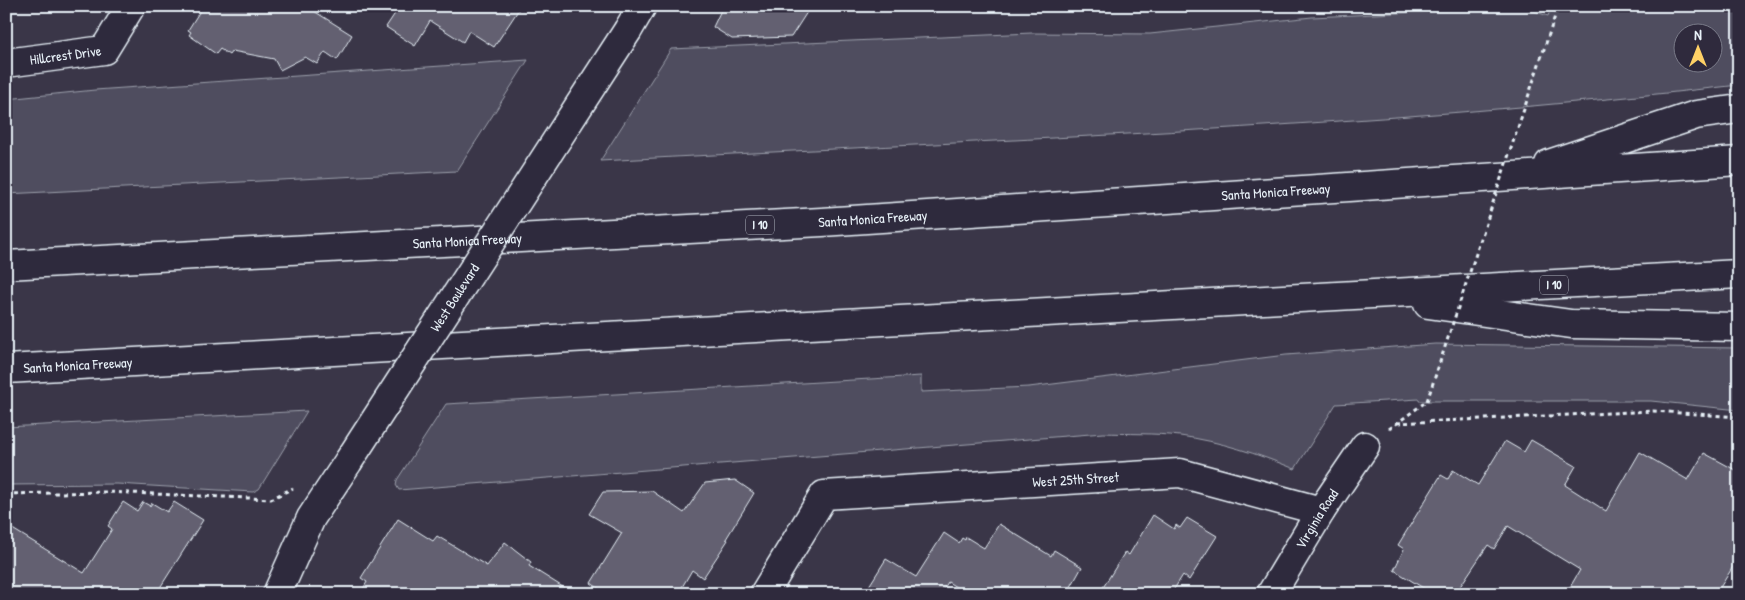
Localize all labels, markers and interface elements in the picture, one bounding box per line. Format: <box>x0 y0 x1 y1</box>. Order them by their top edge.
north arrow <box>1672 22 1722 72</box>
text: N <box>1694 25 1702 44</box>
street label: Hillcrest Drive <box>28 40 103 69</box>
street label: Santa Monica Freeway <box>1221 178 1331 204</box>
street label: Santa Monica Freeway <box>818 205 928 231</box>
road number: I 10 <box>746 216 774 234</box>
street label: Santa Monica Freeway <box>412 228 522 253</box>
street label: West Boulevard <box>425 259 483 335</box>
road number: I 10 <box>1540 276 1568 294</box>
street label: Santa Monica Freeway <box>23 352 133 377</box>
street label: West 25th Street <box>1032 467 1120 491</box>
street label: Virginia Road <box>1291 485 1343 552</box>

